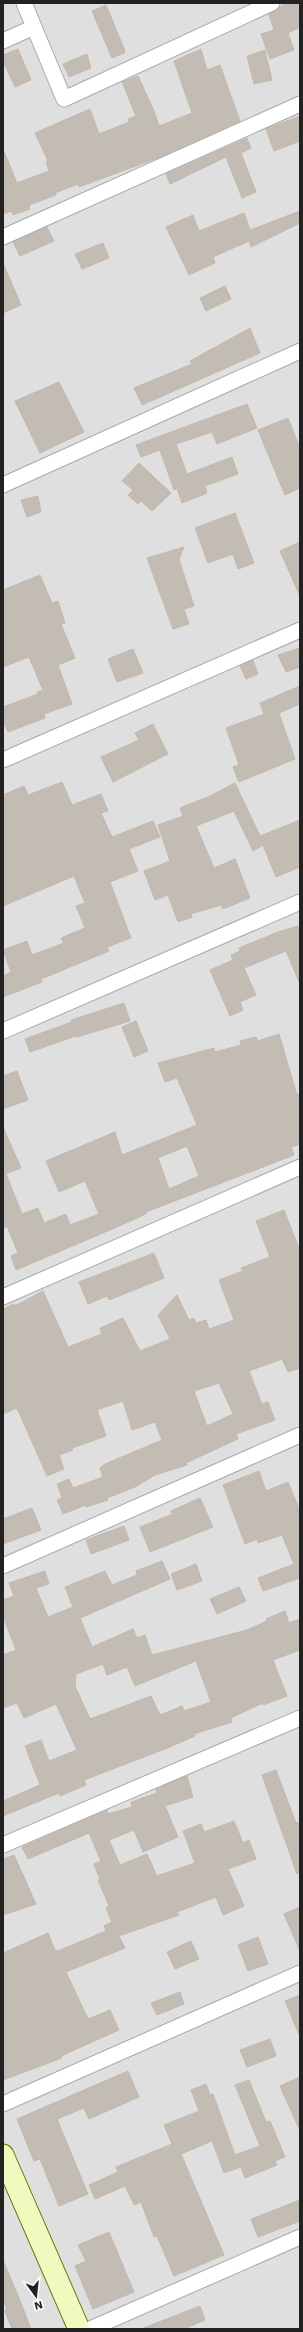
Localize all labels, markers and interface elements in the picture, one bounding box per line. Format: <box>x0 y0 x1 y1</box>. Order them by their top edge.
north arrow <box>16 2276 56 2316</box>
text: N <box>33 2298 44 2313</box>

